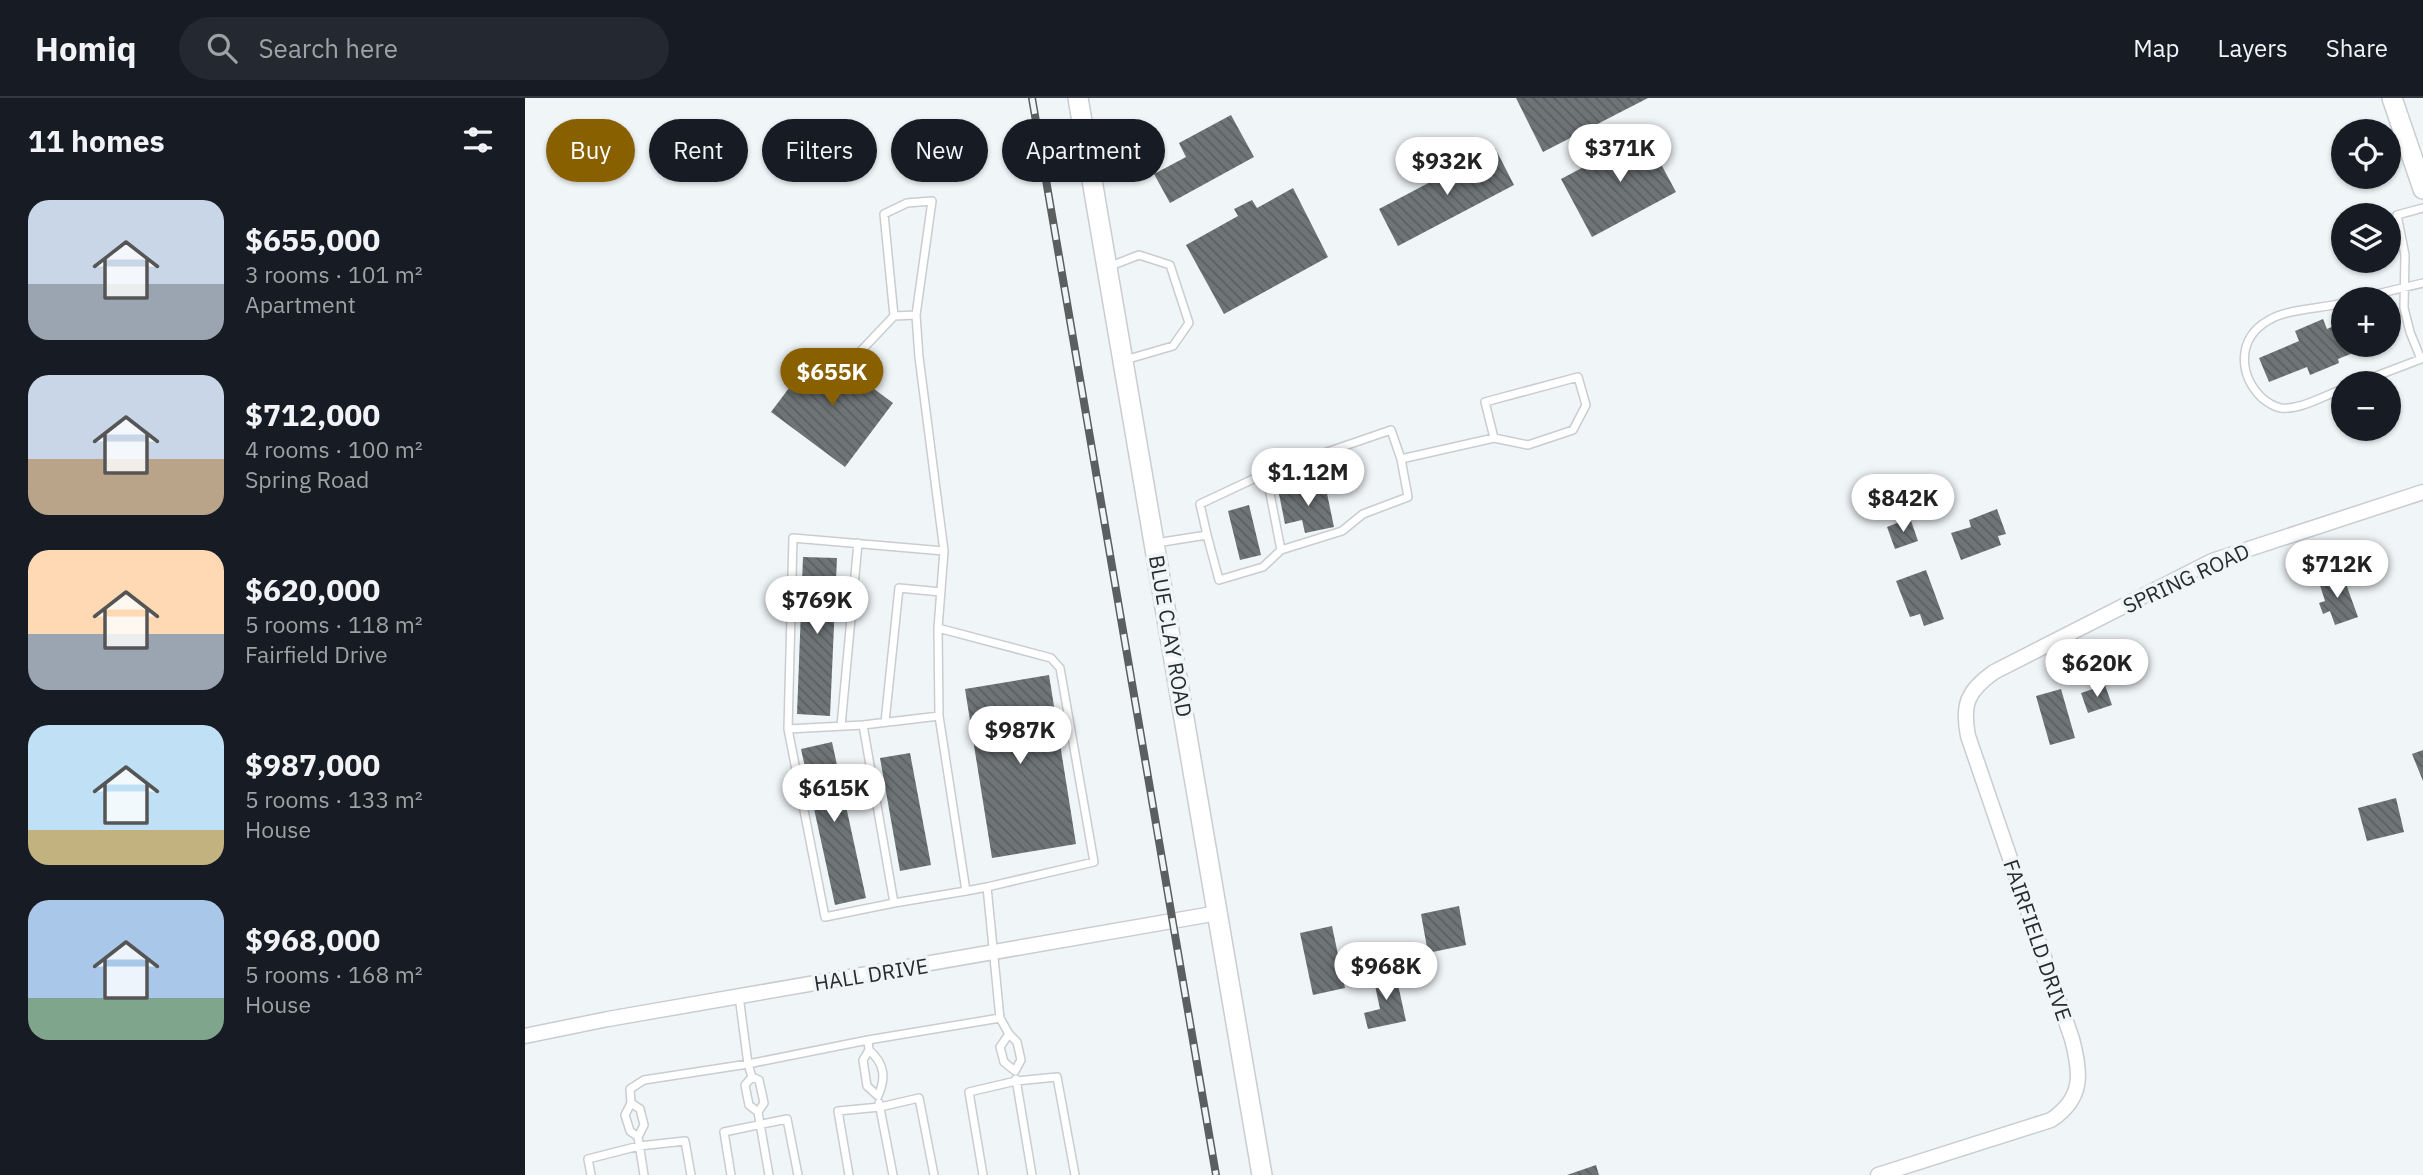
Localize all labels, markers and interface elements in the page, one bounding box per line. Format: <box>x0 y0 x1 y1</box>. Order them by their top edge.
search box <box>179 17 669 80</box>
text: Homiq <box>35 27 137 70</box>
icon: search <box>203 29 241 67</box>
text: Search here <box>259 31 398 65</box>
text: Map <box>2133 32 2180 64</box>
text: Layers <box>2218 32 2288 64</box>
text: Share <box>2326 32 2388 64</box>
chip: Buy <box>546 119 635 182</box>
chip: Rent <box>649 119 748 182</box>
chip: Filters <box>762 119 877 182</box>
chip: New <box>891 119 988 182</box>
chip: Apartment <box>1002 119 1165 182</box>
map controls <box>2331 119 2401 441</box>
button: locate <box>2331 119 2401 189</box>
text: 11 homes <box>28 121 165 160</box>
icon: filters <box>459 121 497 159</box>
pin: $371K <box>1571 125 1669 184</box>
text: $371K <box>1584 132 1656 162</box>
pin: $932K <box>1398 138 1496 197</box>
text: $932K <box>1411 145 1483 175</box>
button: layers <box>2331 203 2401 273</box>
text: $655,000 <box>245 220 380 259</box>
icon: home <box>84 228 168 312</box>
text: 3 rooms · 101 m² <box>245 259 423 289</box>
button: + <box>2331 287 2401 357</box>
text: Apartment <box>245 289 356 319</box>
pin: $655K <box>783 348 881 408</box>
text: $655K <box>796 356 868 386</box>
button: − <box>2331 371 2401 441</box>
text: $712,000 <box>245 395 380 434</box>
icon: home <box>84 403 168 487</box>
text: 4 rooms · 100 m² <box>245 434 423 464</box>
pin: $1.12M <box>1251 448 1365 508</box>
text: $1.12M <box>1267 456 1349 486</box>
text: Spring Road <box>245 464 369 494</box>
pin: $842K <box>1854 474 1952 534</box>
text: $842K <box>1867 482 1939 512</box>
street label: SPRING ROAD <box>2118 536 2254 620</box>
pin: $712K <box>2288 540 2386 600</box>
text: $712K <box>2301 548 2373 578</box>
street label: BLUE CLAY ROAD <box>1143 553 1199 719</box>
text: $620,000 <box>245 570 380 609</box>
pin: $769K <box>768 576 866 636</box>
icon: home <box>84 578 168 662</box>
text: $769K <box>781 584 853 614</box>
text: 5 rooms · 118 m² <box>245 609 423 639</box>
text: Fairfield Drive <box>245 639 388 669</box>
pin: $620K <box>2048 640 2146 699</box>
text: $620K <box>2061 647 2133 677</box>
pin: $987K <box>971 706 1069 766</box>
text: $987K <box>984 714 1056 744</box>
text: $987,000 <box>245 745 380 784</box>
icon: home <box>84 753 168 837</box>
pin: $615K <box>785 764 883 824</box>
text: $615K <box>798 772 870 802</box>
text: 5 rooms · 133 m² <box>245 784 423 814</box>
text: House <box>245 814 311 844</box>
street label: FAIRFIELD DRIVE <box>1997 856 2079 1024</box>
text: $968,000 <box>245 920 380 959</box>
icon: home <box>84 928 168 1012</box>
pin: $968K <box>1337 942 1435 1002</box>
text: $968K <box>1350 950 1422 980</box>
street label: HALL DRIVE <box>812 951 930 997</box>
text: 5 rooms · 168 m² <box>245 959 423 989</box>
text: House <box>245 989 311 1019</box>

